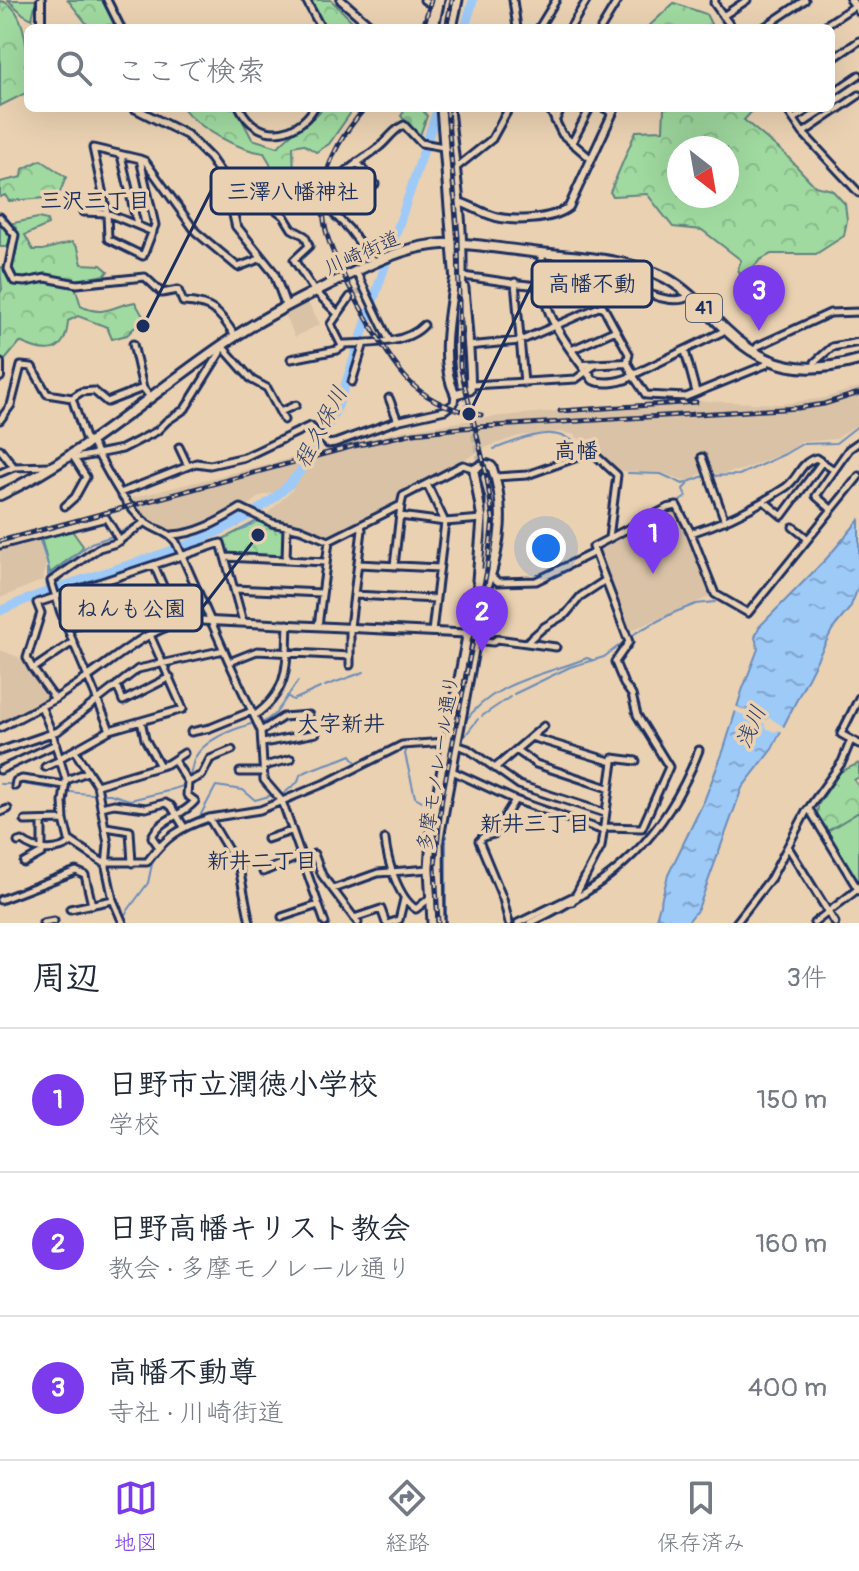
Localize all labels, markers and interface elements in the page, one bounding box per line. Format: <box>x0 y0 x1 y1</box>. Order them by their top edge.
search box <box>24 24 835 112</box>
icon: search <box>52 46 96 90</box>
text: ここで検索 <box>116 53 266 90</box>
north arrow <box>667 136 739 208</box>
callout: 三澤八幡神社 <box>211 168 375 214</box>
text: 三澤八幡神社 <box>227 178 359 206</box>
district label: 三沢三丁目 <box>40 187 150 215</box>
street label: 川崎街道 <box>320 225 404 281</box>
callout: 高幡不動 <box>532 261 652 307</box>
pin: 3 <box>733 265 785 331</box>
text: 高幡不動 <box>548 270 636 298</box>
road number: 41 <box>686 294 722 322</box>
water label: 程久保川 <box>288 382 354 472</box>
district label: 高幡 <box>554 437 598 465</box>
pin: 1 <box>627 508 679 574</box>
your location <box>526 528 566 568</box>
callout: ねんも公園 <box>60 585 202 631</box>
pin: 2 <box>456 586 508 652</box>
text: ねんも公園 <box>76 595 186 623</box>
street label: 多摩モノレール通り <box>412 673 464 853</box>
water label: 浅川 <box>730 701 772 753</box>
district label: 大字新井 <box>297 710 385 738</box>
district label: 新井三丁目 <box>480 810 590 838</box>
district label: 新井二丁目 <box>207 847 317 875</box>
text: 周辺 <box>32 957 100 1000</box>
text: 3件 <box>786 962 827 994</box>
text: 日野市立潤徳小学校 <box>108 1066 378 1103</box>
text: 1 <box>53 1084 63 1116</box>
text: 150 m <box>756 1084 827 1116</box>
text: 学校 <box>108 1109 160 1141</box>
text: 日野高幡キリスト教会 <box>108 1210 410 1247</box>
text: 2 <box>51 1228 65 1260</box>
text: 160 m <box>755 1228 827 1260</box>
text: 教会 · 多摩モノレール通り <box>108 1253 412 1285</box>
text: 高幡不動尊 <box>108 1354 258 1391</box>
text: 3 <box>51 1372 65 1404</box>
text: 400 m <box>748 1372 827 1404</box>
text: 寺社 · 川崎街道 <box>108 1397 284 1429</box>
tab: 地図 <box>114 1476 158 1557</box>
tab: 経路 <box>385 1476 429 1557</box>
tab: 保存済み <box>657 1476 745 1557</box>

